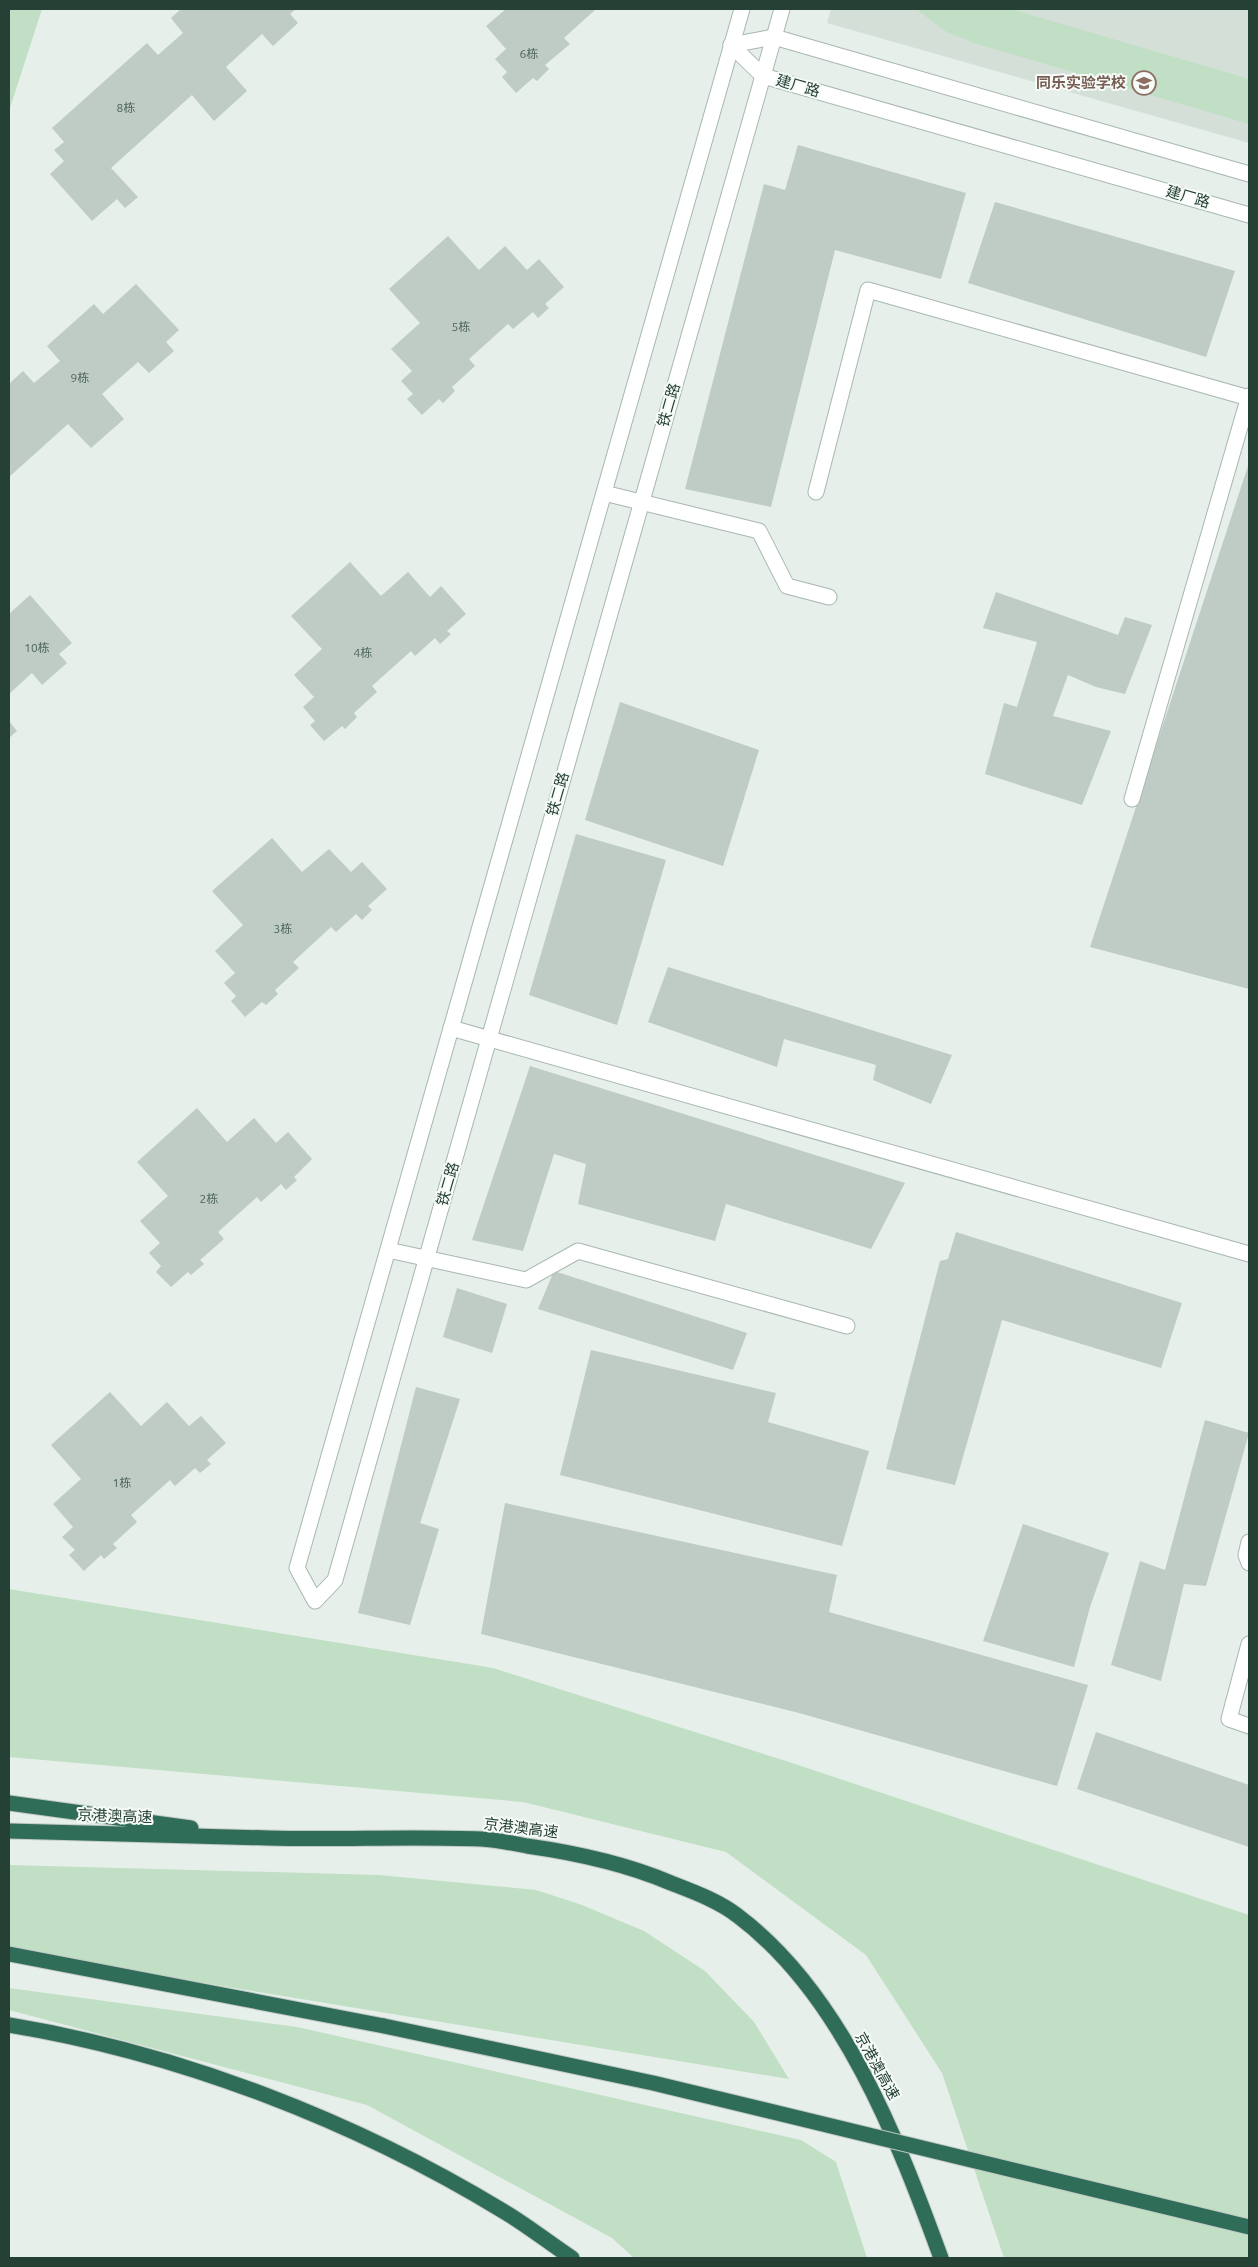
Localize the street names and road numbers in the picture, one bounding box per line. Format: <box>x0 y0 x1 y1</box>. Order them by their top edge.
street label: 建厂路 <box>774 71 822 100</box>
street label: 建厂路 <box>1164 182 1212 211</box>
street label: 铁二路 <box>654 381 683 429</box>
street label: 铁二路 <box>543 770 572 818</box>
street label: 铁二路 <box>433 1160 462 1208</box>
street label: 京港澳高速 <box>77 1806 153 1825</box>
street label: 京港澳高速 <box>483 1814 559 1841</box>
street label: 京港澳高速 <box>852 2029 903 2103</box>

